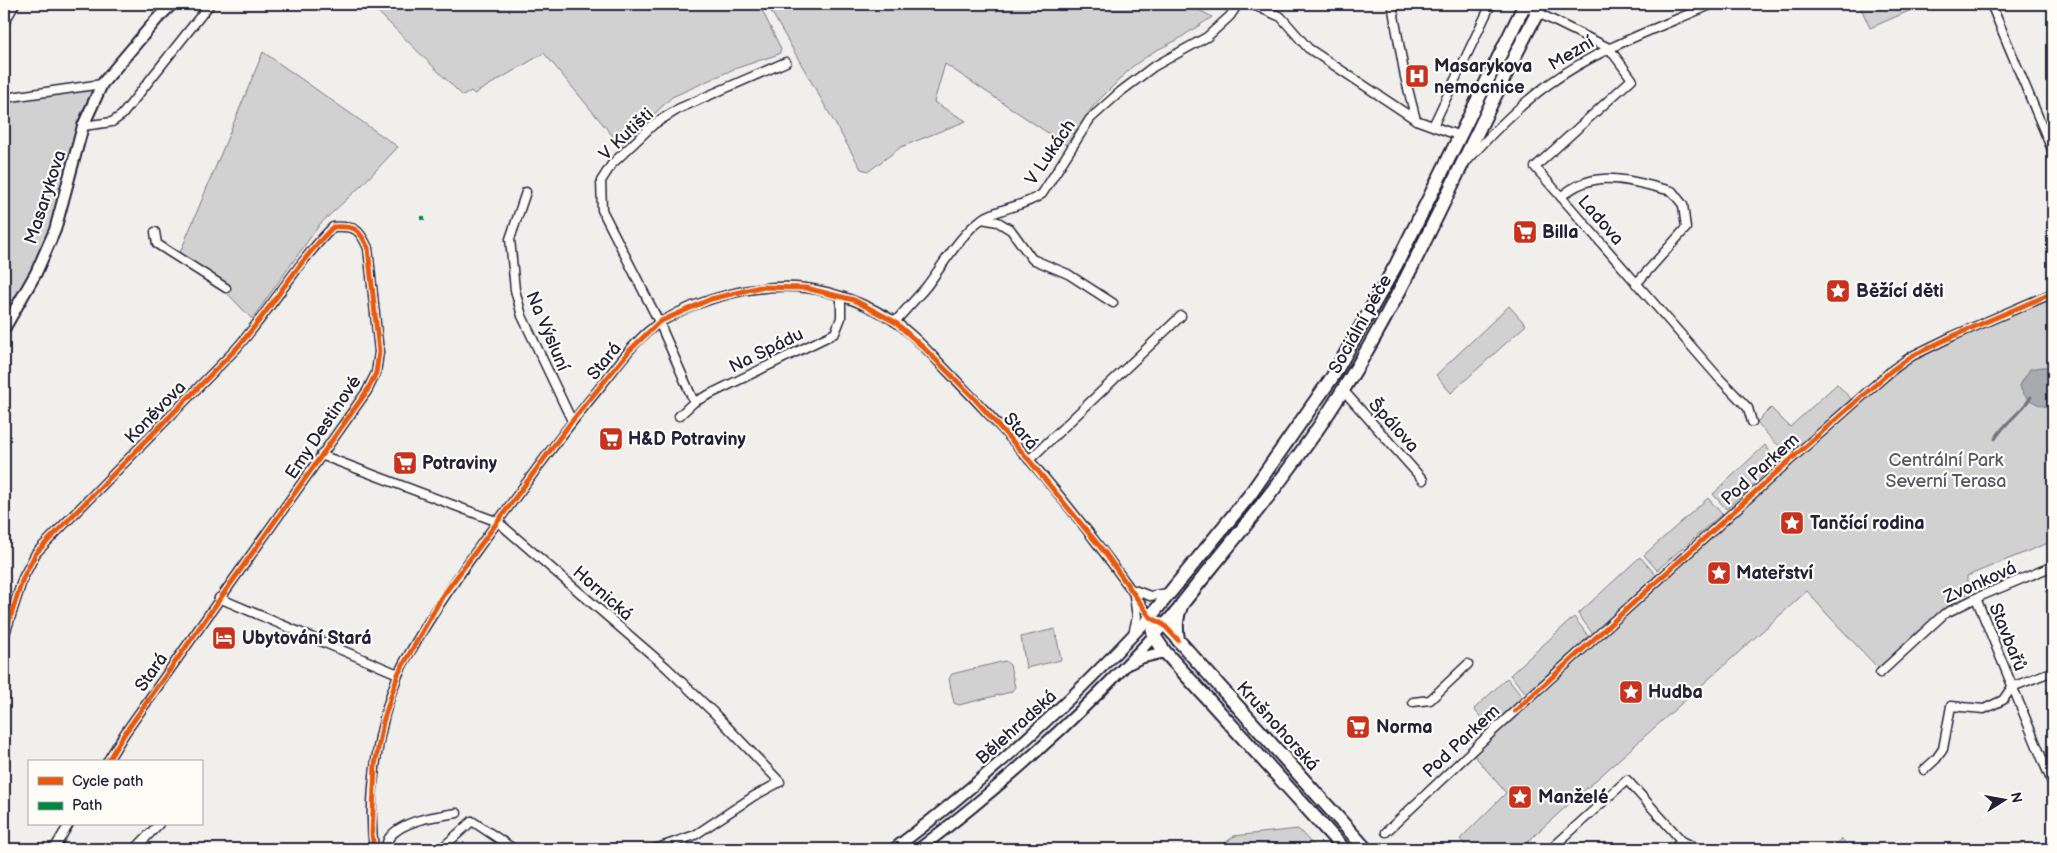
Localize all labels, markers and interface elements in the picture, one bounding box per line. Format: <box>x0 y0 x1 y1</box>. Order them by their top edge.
street label: Mezní <box>1545 31 1598 75</box>
place label: Masarykova nemocnice <box>1434 56 1532 98</box>
hospital icon: Masarykova nemocnice <box>1404 63 1430 89</box>
street label: V Kutišti <box>595 104 658 165</box>
street label: V Lukách <box>1021 115 1080 189</box>
street label: Masarykova <box>20 147 71 247</box>
street label: Ladova <box>1573 191 1628 250</box>
supermarket icon: Billa <box>1512 219 1538 245</box>
place label: Billa <box>1542 222 1578 243</box>
street label: Sociální péče <box>1325 271 1396 377</box>
place icon: Běžící děti <box>1825 278 1851 304</box>
place label: Běžící děti <box>1856 281 1944 302</box>
street label: Na Výsluní <box>521 288 574 375</box>
street label: Na Spádu <box>726 323 807 377</box>
street label: Stará <box>583 338 626 384</box>
street label: Emy Destinové <box>281 371 366 483</box>
street label: Koněvova <box>120 377 190 448</box>
street label: Špálova <box>1364 393 1424 457</box>
street label: Stará <box>999 408 1042 454</box>
supermarket icon: H&D Potraviny <box>598 426 624 452</box>
place label: H&D Potraviny <box>628 429 746 450</box>
street label: Pod Parkem <box>1717 429 1804 510</box>
supermarket icon: Potraviny <box>392 450 418 476</box>
park label: Centrální Park Severní Terasa <box>1886 450 2006 492</box>
place label: Potraviny <box>422 453 498 474</box>
place icon: Tančící rodina <box>1779 510 1805 536</box>
place label: Tančící rodina <box>1810 513 1925 534</box>
street label: Zvonková <box>1940 557 2020 608</box>
place icon: Mateřství <box>1706 560 1732 586</box>
street label: Hornická <box>568 562 637 625</box>
place label: Mateřství <box>1736 563 1814 584</box>
street label: Stavbařů <box>1984 600 2031 674</box>
hotel icon: Ubytování Stará <box>211 625 237 651</box>
place label: Ubytování Stará <box>242 628 372 649</box>
street label: Stará <box>131 649 172 696</box>
street label: Krušnohorská <box>1232 677 1323 775</box>
place icon: Hudba <box>1618 679 1644 705</box>
place label: Hudba <box>1648 682 1703 703</box>
street label: Bělehradská <box>972 686 1061 769</box>
street label: Pod Parkem <box>1419 700 1504 782</box>
supermarket icon: Norma <box>1345 714 1371 740</box>
place label: Norma <box>1376 717 1433 738</box>
legend <box>28 760 202 826</box>
text: Cycle path <box>72 772 143 791</box>
north arrow <box>1980 776 2030 826</box>
place icon: Manželé <box>1507 784 1533 810</box>
place label: Manželé <box>1538 787 1609 808</box>
text: N <box>2007 791 2026 804</box>
text: Path <box>72 796 102 815</box>

